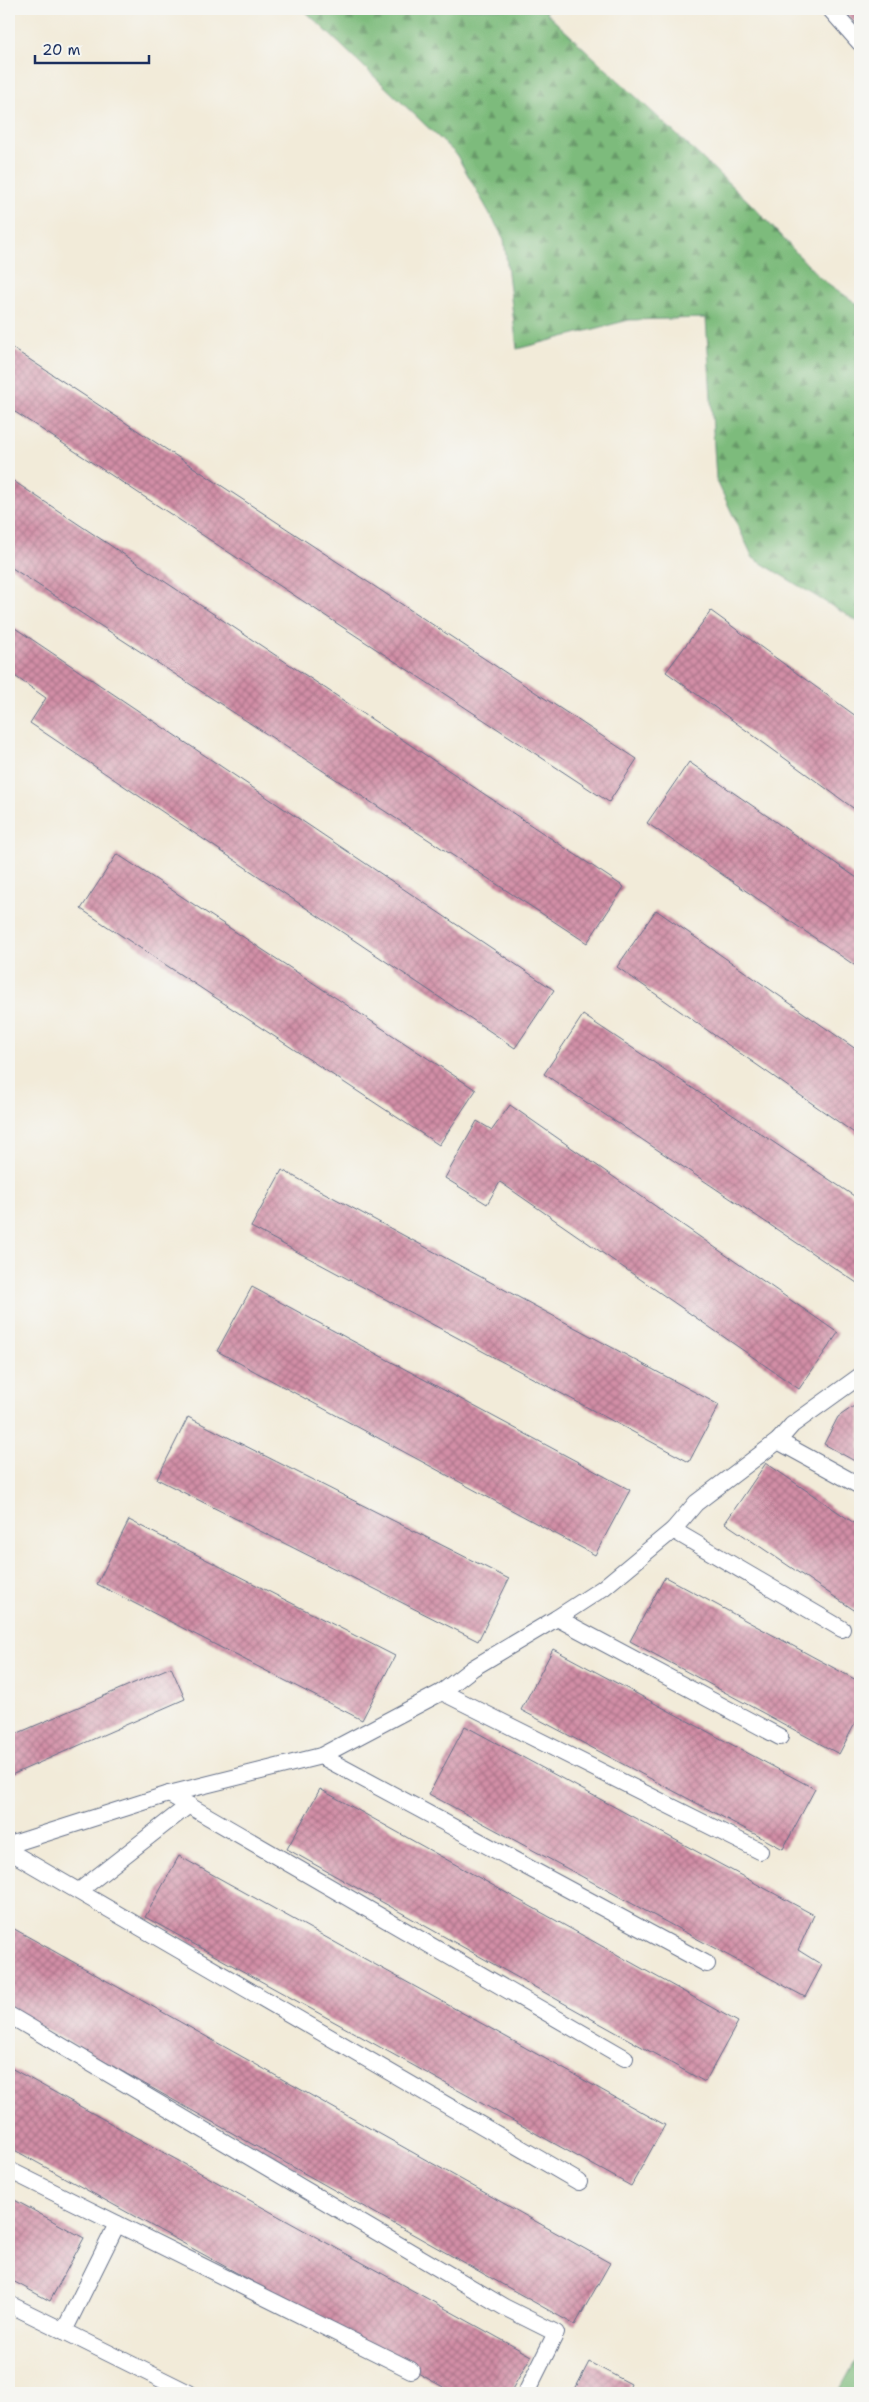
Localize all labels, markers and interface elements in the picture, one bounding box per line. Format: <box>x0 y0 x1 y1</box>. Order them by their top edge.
scale bar <box>35 32 149 64</box>
text: 20 m <box>42 40 81 60</box>

